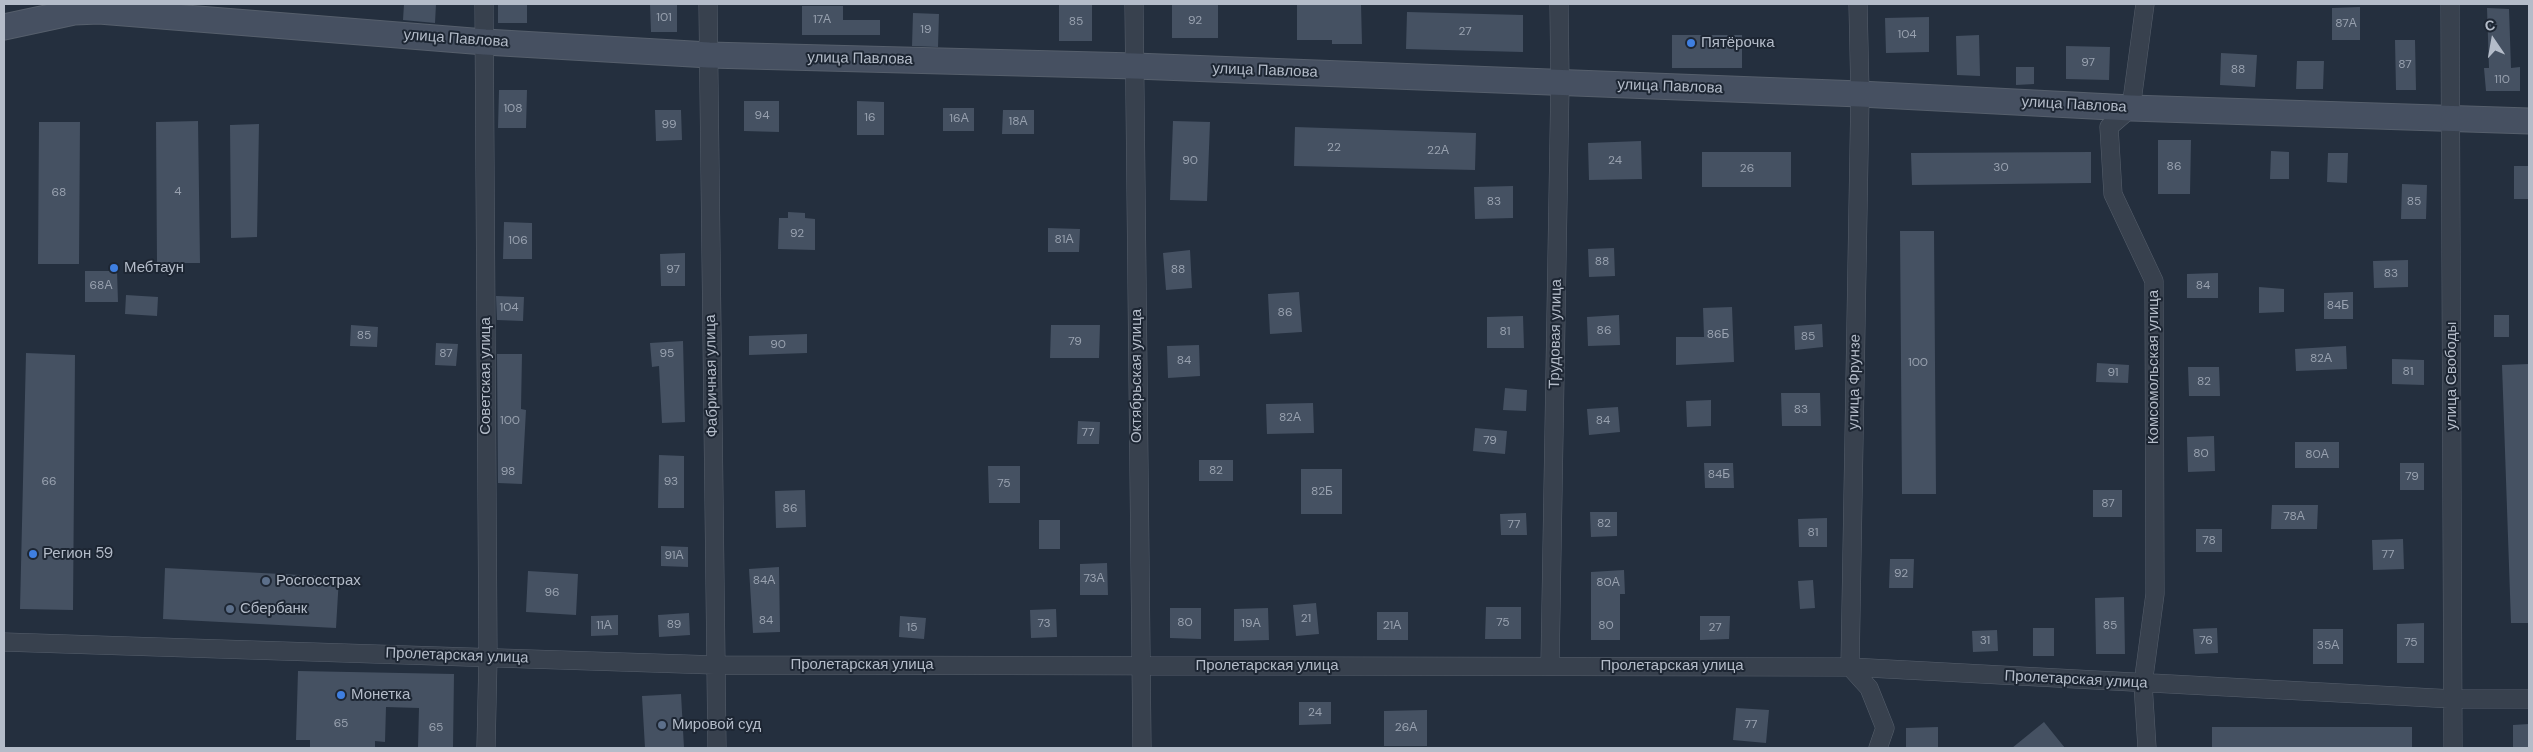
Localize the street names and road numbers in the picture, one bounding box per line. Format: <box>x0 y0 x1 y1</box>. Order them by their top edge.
street label: улица Павлова <box>403 26 509 52</box>
street label: улица Павлова <box>807 49 913 69</box>
street label: улица Павлова <box>1212 60 1318 82</box>
street label: улица Павлова <box>1617 76 1723 98</box>
street label: улица Павлова <box>2021 93 2127 117</box>
street label: Трудовая улица <box>1546 279 1566 389</box>
street label: Комсомольская улица <box>2145 290 2163 444</box>
street label: Октябрьская улица <box>1128 309 1146 443</box>
street label: Фабричная улица <box>702 314 722 438</box>
street label: Советская улица <box>477 317 495 435</box>
street label: улица Свободы <box>2443 322 2461 430</box>
street label: улица Фрунзе <box>1845 334 1865 430</box>
street label: Пролетарская улица <box>385 645 529 667</box>
street label: Пролетарская улица <box>790 656 934 674</box>
street label: Пролетарская улица <box>1195 657 1339 675</box>
street label: Пролетарская улица <box>1600 657 1744 675</box>
street label: Пролетарская улица <box>2004 667 2148 693</box>

